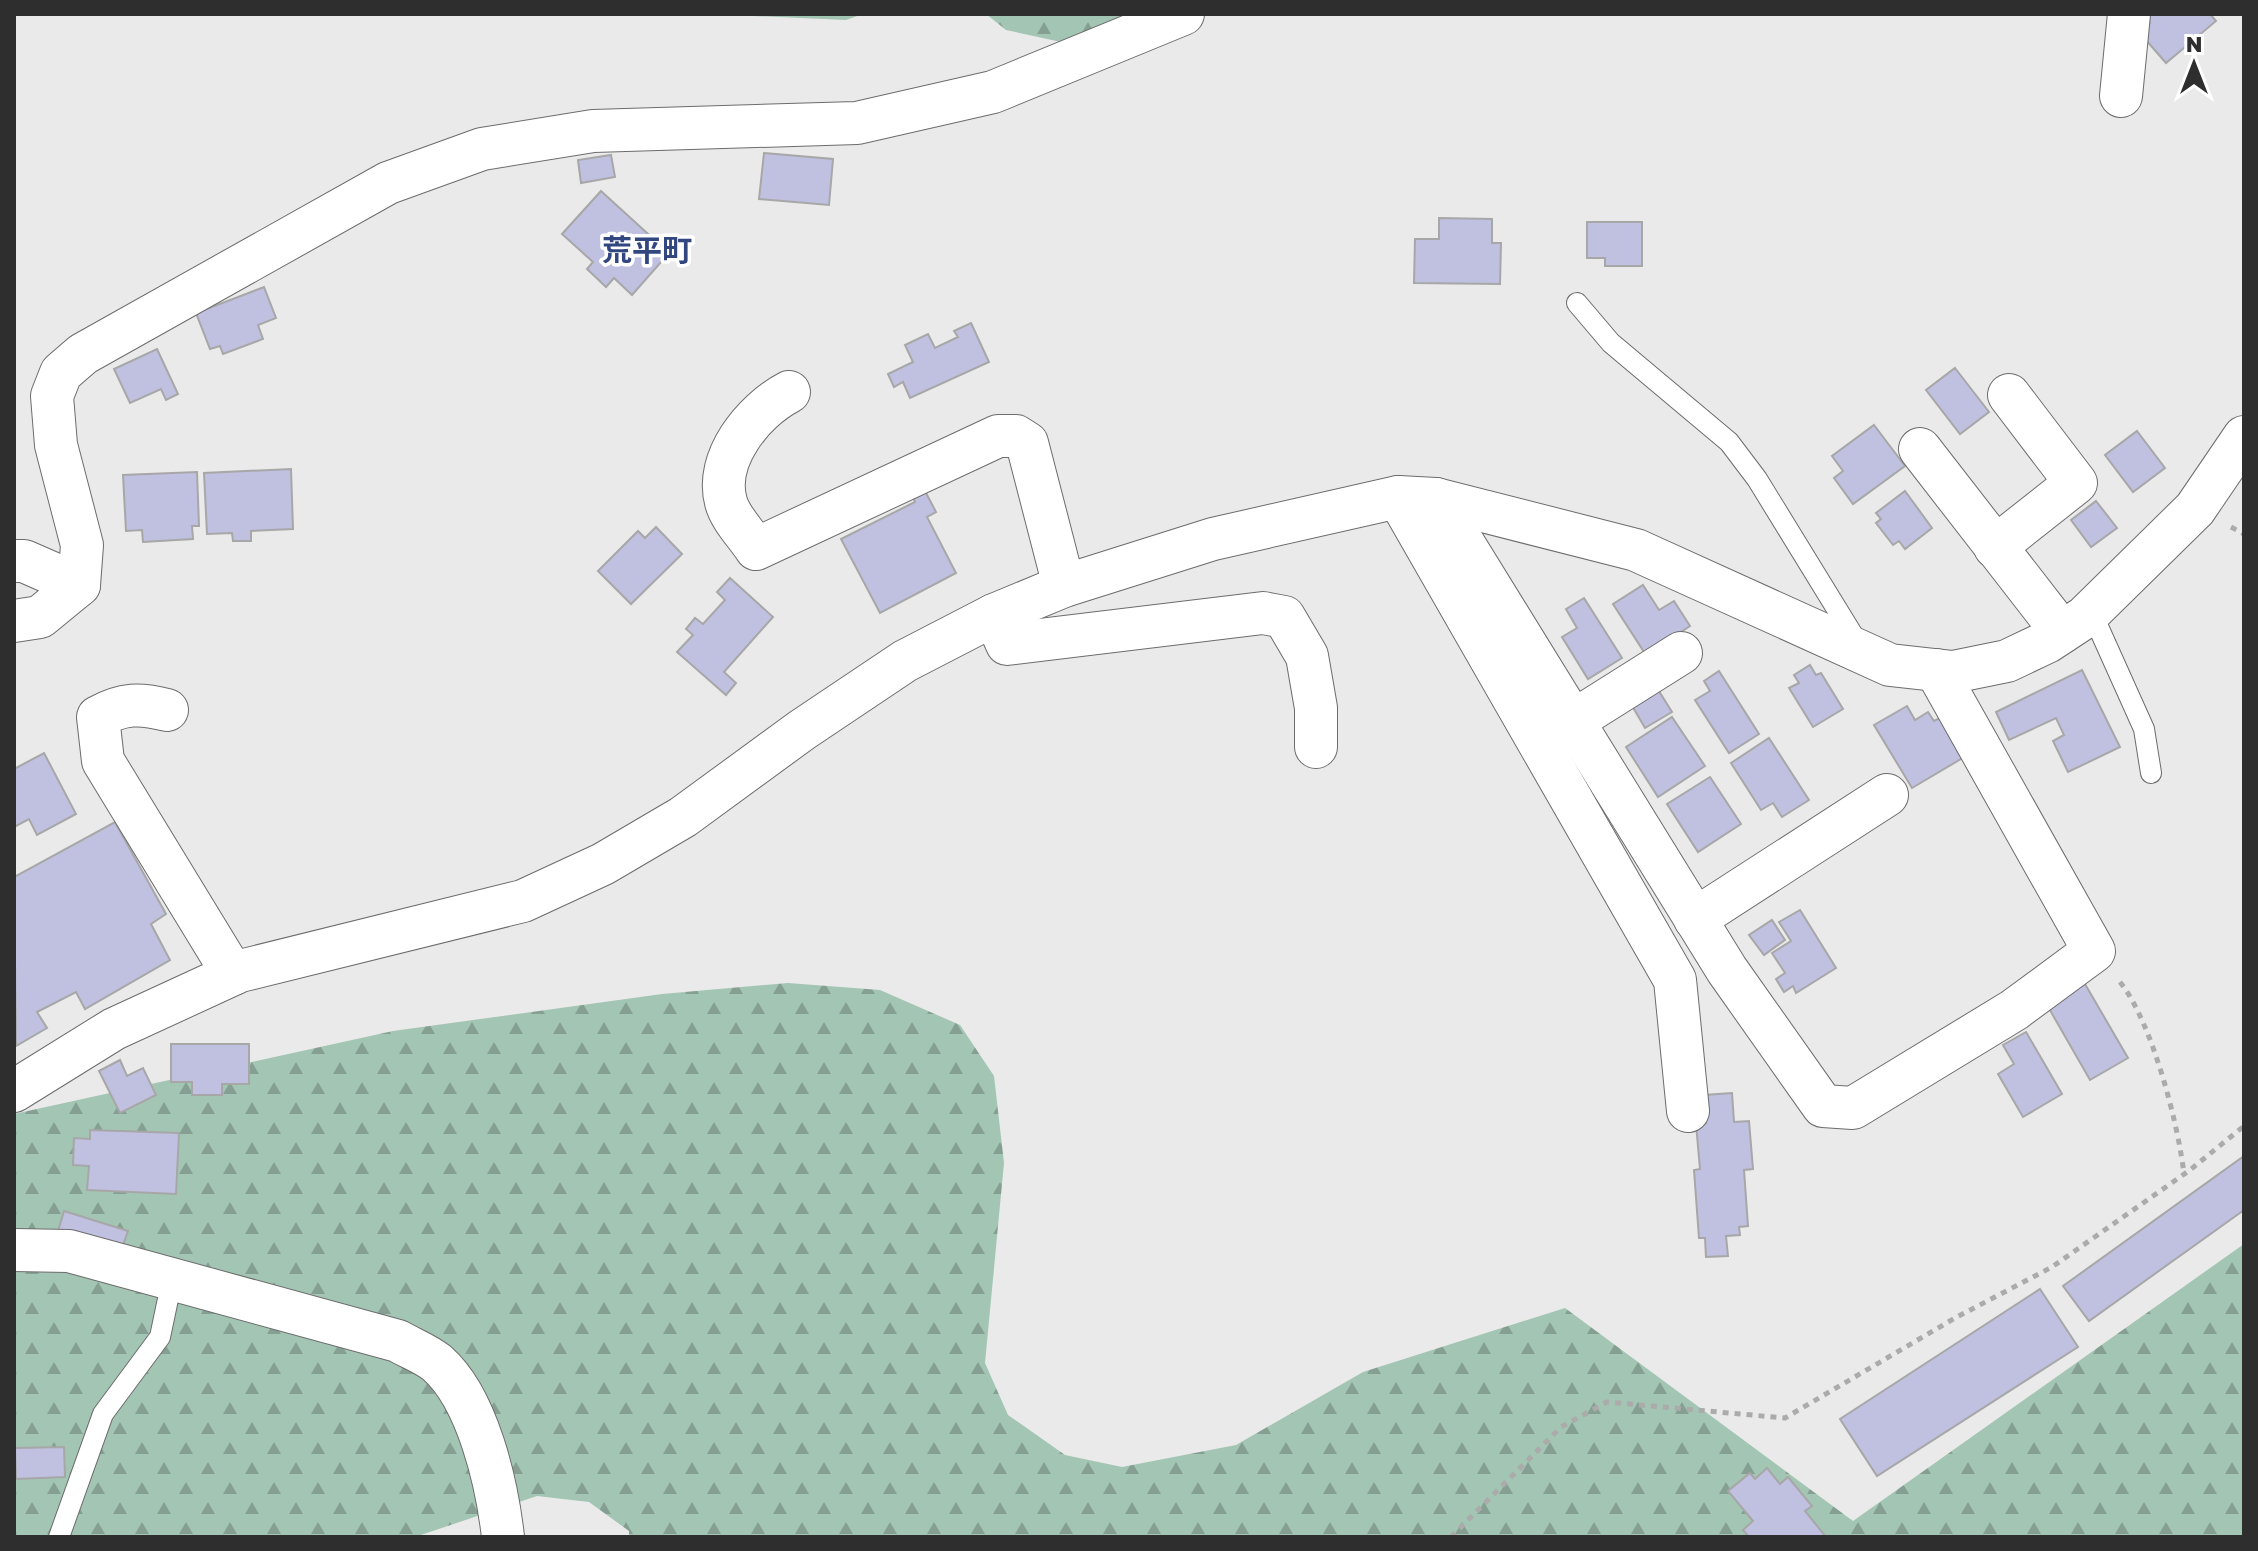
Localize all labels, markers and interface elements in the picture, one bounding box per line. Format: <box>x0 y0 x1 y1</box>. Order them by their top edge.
north arrow <box>2154 24 2234 104</box>
text: N <box>2186 30 2202 57</box>
district label: 荒平町 <box>602 232 692 268</box>

